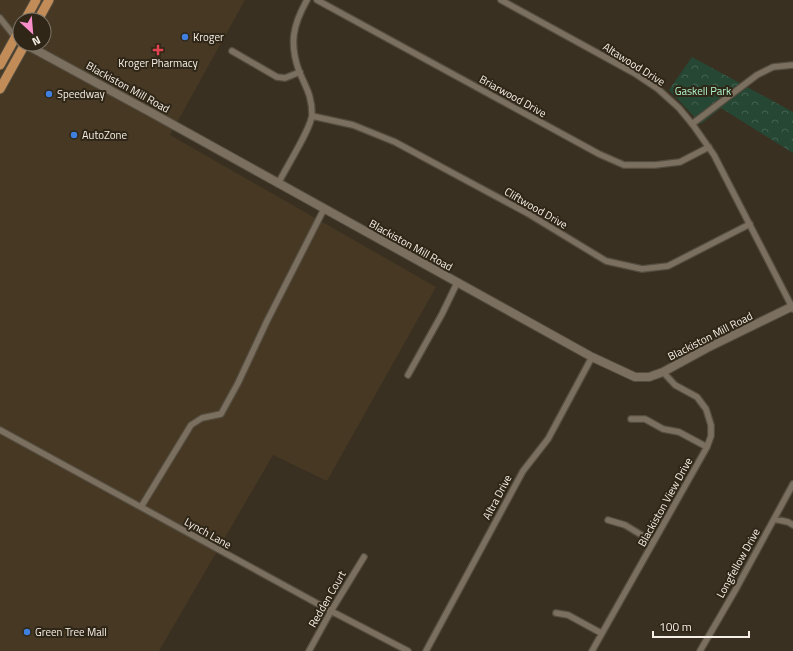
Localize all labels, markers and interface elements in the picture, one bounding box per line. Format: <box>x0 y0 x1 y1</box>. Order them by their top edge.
north arrow <box>12 12 52 52</box>
place label: Kroger <box>193 29 224 45</box>
text: N <box>29 32 43 50</box>
marker: Kroger <box>180 32 190 42</box>
street label: Altawood Drive <box>600 38 669 90</box>
marker: Kroger Pharmacy <box>153 45 163 55</box>
place label: Kroger Pharmacy <box>118 55 199 71</box>
street label: Blackiston Mill Road <box>83 57 173 117</box>
street label: Briarwood Drive <box>477 71 550 121</box>
park label: Gaskell Park <box>675 83 732 99</box>
place label: Speedway <box>57 86 105 102</box>
marker: Speedway <box>44 89 54 99</box>
place label: AutoZone <box>82 127 127 143</box>
marker: AutoZone <box>69 130 79 140</box>
street label: Cliftwood Drive <box>501 183 571 233</box>
street label: Blackiston Mill Road <box>366 215 456 275</box>
street label: Blackiston Mill Road <box>665 308 755 364</box>
street label: Blackiston View Drive <box>634 454 696 549</box>
street label: Altra Drive <box>478 471 516 522</box>
street label: Lynch Lane <box>182 514 235 553</box>
street label: Longfellow Drive <box>712 525 764 601</box>
street label: Redden Court <box>304 568 350 630</box>
scale bar <box>653 613 749 639</box>
text: 100 m <box>659 617 692 636</box>
place label: Green Tree Mall <box>35 624 107 640</box>
marker: Green Tree Mall <box>22 627 32 637</box>

